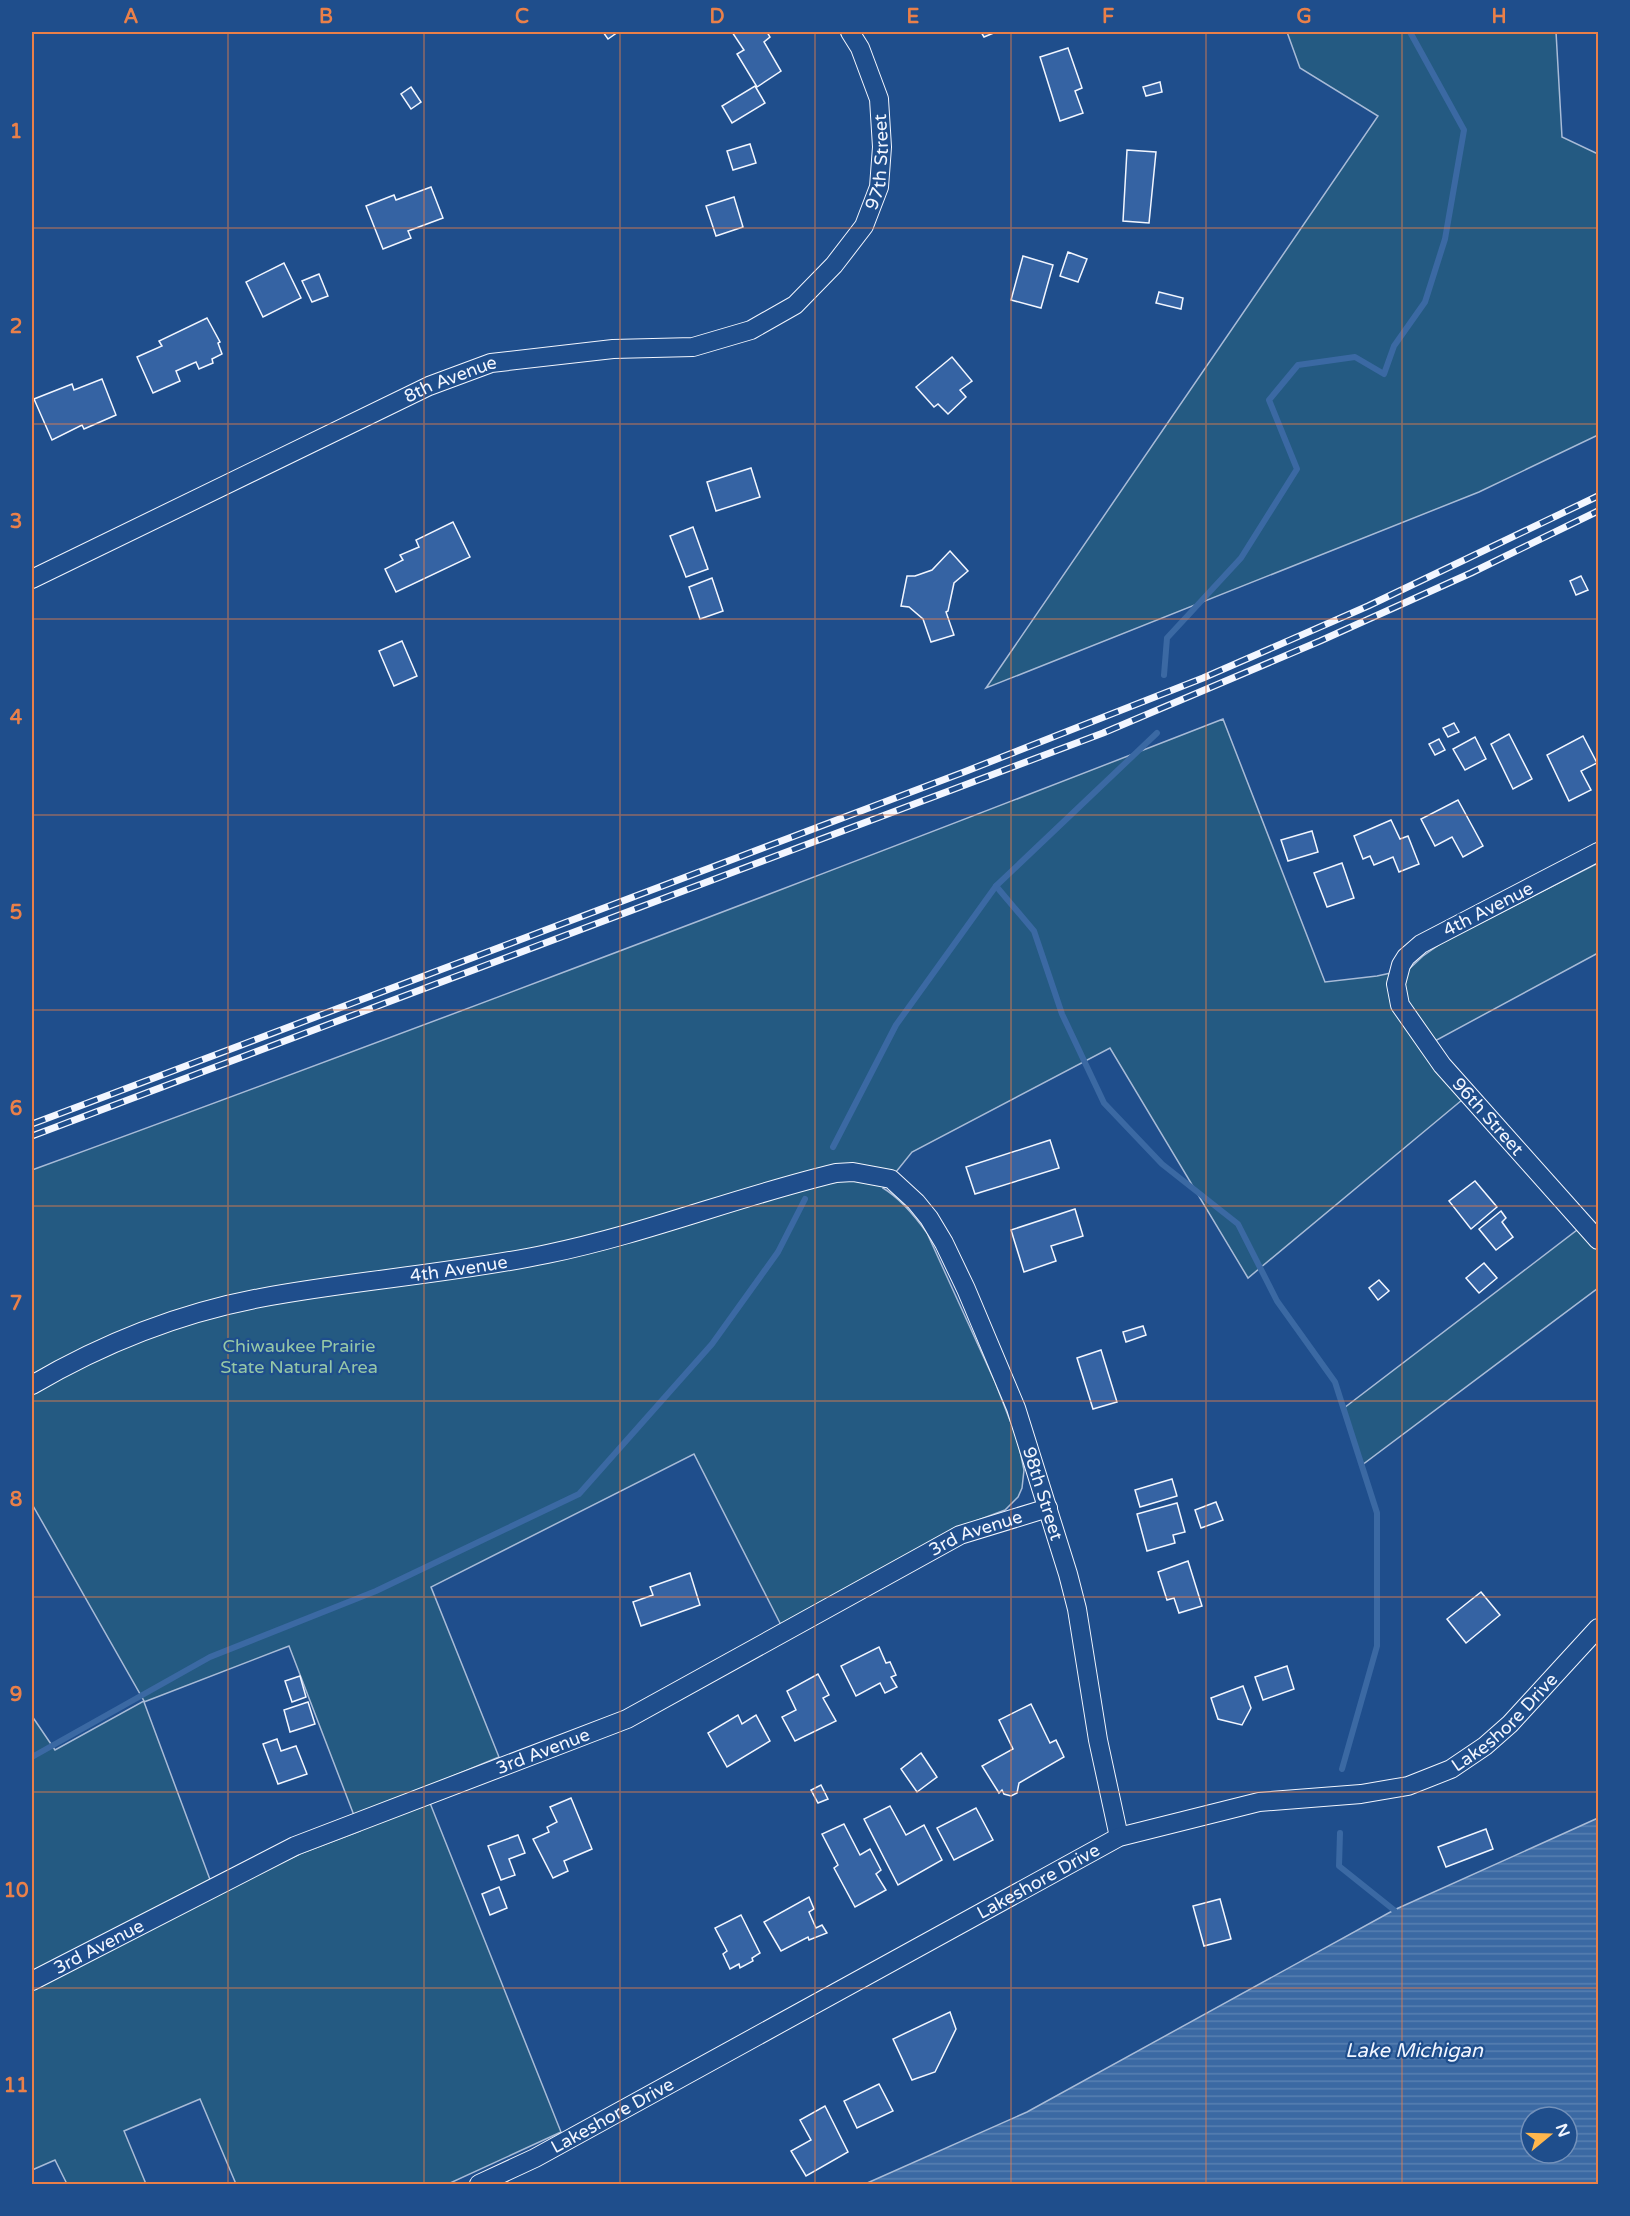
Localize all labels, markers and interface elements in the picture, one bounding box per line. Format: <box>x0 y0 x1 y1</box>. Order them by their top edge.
text: A <box>124 5 139 29</box>
text: B <box>319 5 333 29</box>
text: C <box>515 5 529 29</box>
text: D <box>709 5 725 29</box>
text: E <box>907 5 920 29</box>
text: F <box>1102 5 1114 29</box>
text: G <box>1296 5 1312 29</box>
text: H <box>1491 5 1507 29</box>
street label: 97th Street <box>860 113 893 213</box>
text: 1 <box>10 120 22 144</box>
text: 2 <box>10 315 22 339</box>
street label: 8th Avenue <box>400 351 498 408</box>
text: 3 <box>10 510 22 534</box>
text: 4 <box>10 706 23 730</box>
street label: 4th Avenue <box>1439 877 1537 941</box>
text: 5 <box>10 901 22 925</box>
street label: 96th Street <box>1448 1073 1528 1160</box>
text: 6 <box>10 1097 22 1121</box>
street label: 4th Avenue <box>409 1251 509 1287</box>
text: 7 <box>10 1292 22 1316</box>
park label: Chiwaukee Prairie State Natural Area <box>220 1335 378 1378</box>
street label: 98th Street <box>1018 1444 1068 1543</box>
text: 8 <box>10 1488 22 1512</box>
street label: 3rd Avenue <box>925 1506 1025 1561</box>
street label: Lakeshore Drive <box>1447 1668 1562 1776</box>
text: 9 <box>10 1683 22 1707</box>
street label: 3rd Avenue <box>493 1723 593 1779</box>
street label: Lakeshore Drive <box>973 1839 1103 1924</box>
text: 10 <box>3 1879 29 1903</box>
street label: 3rd Avenue <box>50 1914 148 1979</box>
water label: Lake Michigan <box>1345 2039 1484 2063</box>
street label: Lakeshore Drive <box>547 2073 678 2158</box>
text: 11 <box>3 2074 29 2098</box>
north arrow <box>1519 2105 1579 2165</box>
text: N <box>1551 2121 1574 2140</box>

